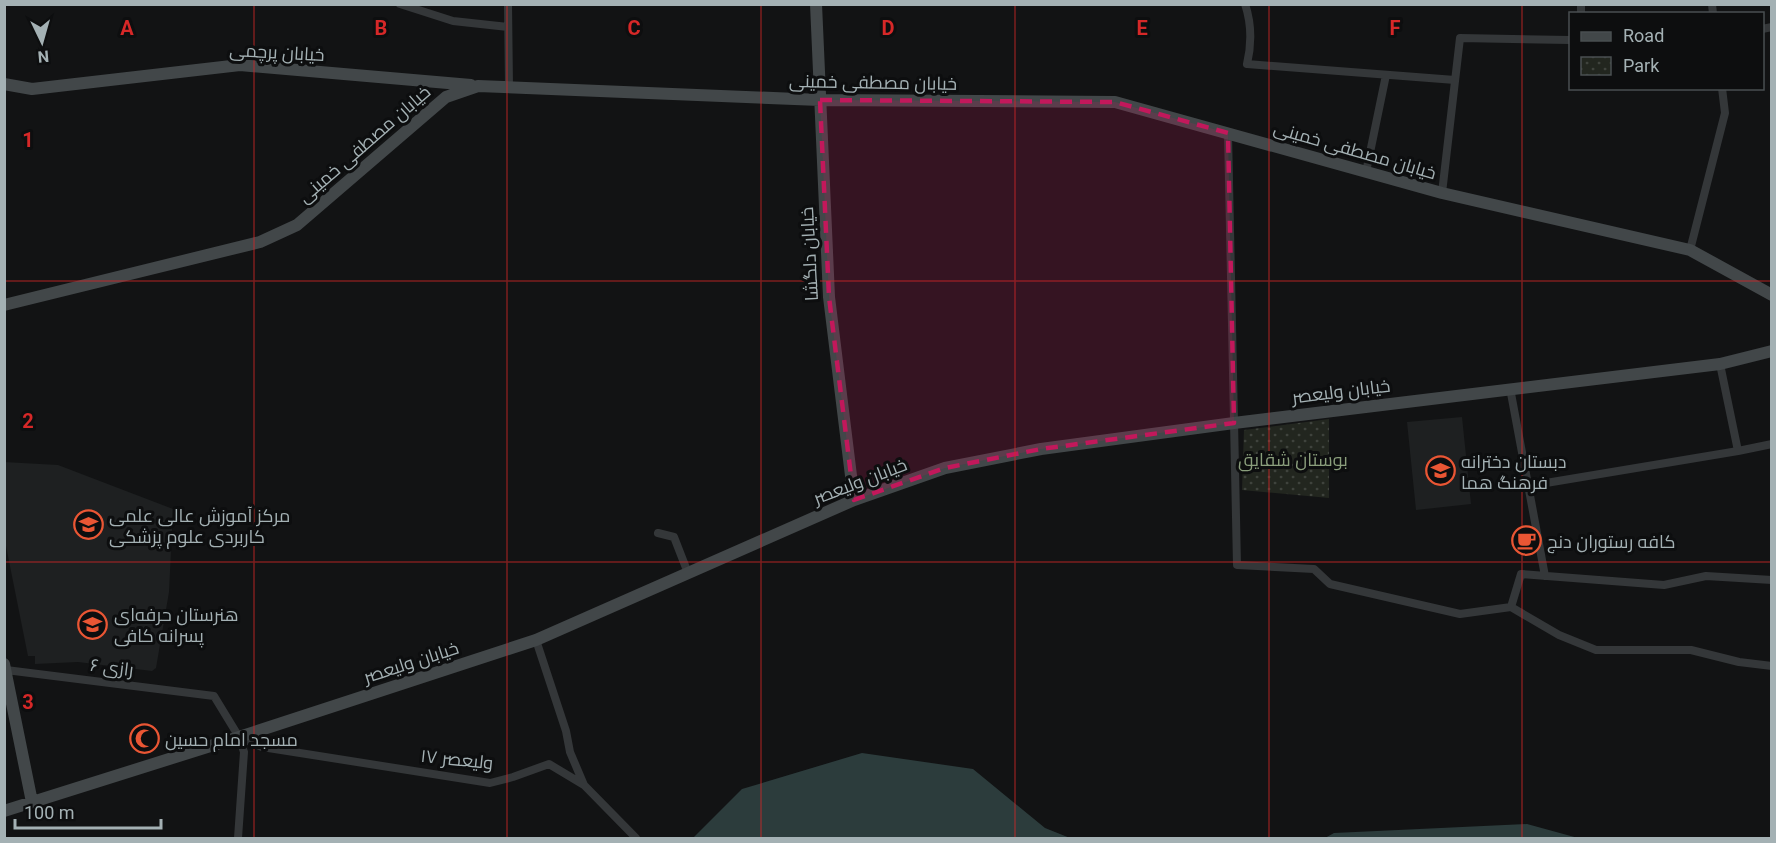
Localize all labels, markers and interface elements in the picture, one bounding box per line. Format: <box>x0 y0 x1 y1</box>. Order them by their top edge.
north arrow <box>12 12 72 72</box>
legend <box>1569 12 1764 90</box>
text: A <box>120 16 134 40</box>
text: B <box>375 16 387 40</box>
text: C <box>627 16 641 40</box>
text: D <box>882 16 895 40</box>
text: E <box>1136 16 1148 40</box>
text: F <box>1390 16 1401 40</box>
text: Road <box>1623 25 1664 46</box>
street label: خیابان پرچمی <box>229 39 325 67</box>
text: N <box>37 46 50 66</box>
text: Park <box>1623 55 1660 76</box>
street label: خیابان مصطفی خمینی <box>789 70 957 95</box>
street label: خیابان مصطفی خمینی <box>294 81 435 208</box>
street label: خیابان مصطفی خمینی <box>1271 117 1439 184</box>
text: 1 <box>22 128 34 152</box>
street label: خیابان دلگشا <box>796 206 823 302</box>
street label: خیابان ولیعصر <box>1290 375 1391 409</box>
text: 2 <box>22 409 34 433</box>
park label: بوستان شقایق <box>1238 449 1348 472</box>
place label: دبستان دخترانه فرهنگ هما <box>1461 451 1566 494</box>
street label: خیابان ولیعصر <box>809 453 910 510</box>
school or university icon: دبستان دخترانه فرهنگ هما <box>1424 455 1456 487</box>
place label: مرکز آموزش عالی علمی کاربردی علوم پزشکی <box>109 505 290 549</box>
school or university icon: مرکز آموزش عالی علمی کاربردی علوم پزشکی <box>72 509 104 541</box>
cafe icon: کافه رستوران دنج <box>1510 525 1542 557</box>
place label: کافه رستوران دنج <box>1547 531 1676 554</box>
place label: هنرستان حرفه‌ای پسرانه کافی <box>114 604 239 648</box>
school or university icon: هنرستان حرفه‌ای پسرانه کافی <box>77 608 109 640</box>
street label: خیابان ولیعصر <box>360 637 462 689</box>
street label: رازی ۶ <box>89 654 135 681</box>
text: 3 <box>22 690 34 714</box>
mosque icon: مسجد امام حسین <box>128 723 160 755</box>
place label: مسجد امام حسین <box>165 729 298 752</box>
street label: ولیعصر ۱۷ <box>420 745 494 774</box>
scale bar <box>15 792 160 830</box>
text: 100 m <box>24 802 75 823</box>

